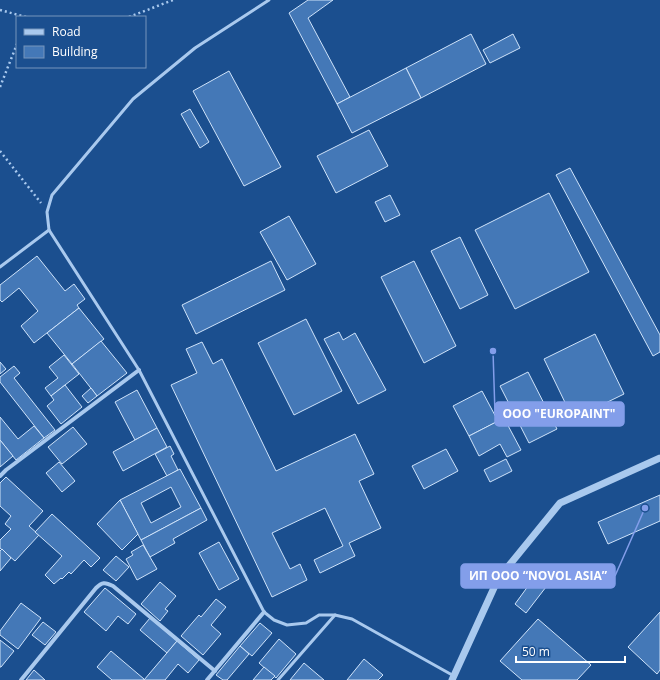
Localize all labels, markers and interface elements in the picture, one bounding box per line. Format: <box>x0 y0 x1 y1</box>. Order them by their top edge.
legend <box>16 16 146 68</box>
text: Road <box>52 23 81 40</box>
text: Building <box>52 43 98 60</box>
callout: OOO "EUROPAINT" <box>495 402 624 426</box>
text: OOO "EUROPAINT" <box>503 405 615 422</box>
callout: ИП ООО “NOVOL ASIA” <box>461 564 615 588</box>
text: ИП ООО “NOVOL ASIA” <box>469 567 608 584</box>
scale bar <box>516 638 625 664</box>
text: 50 m <box>522 643 550 660</box>

